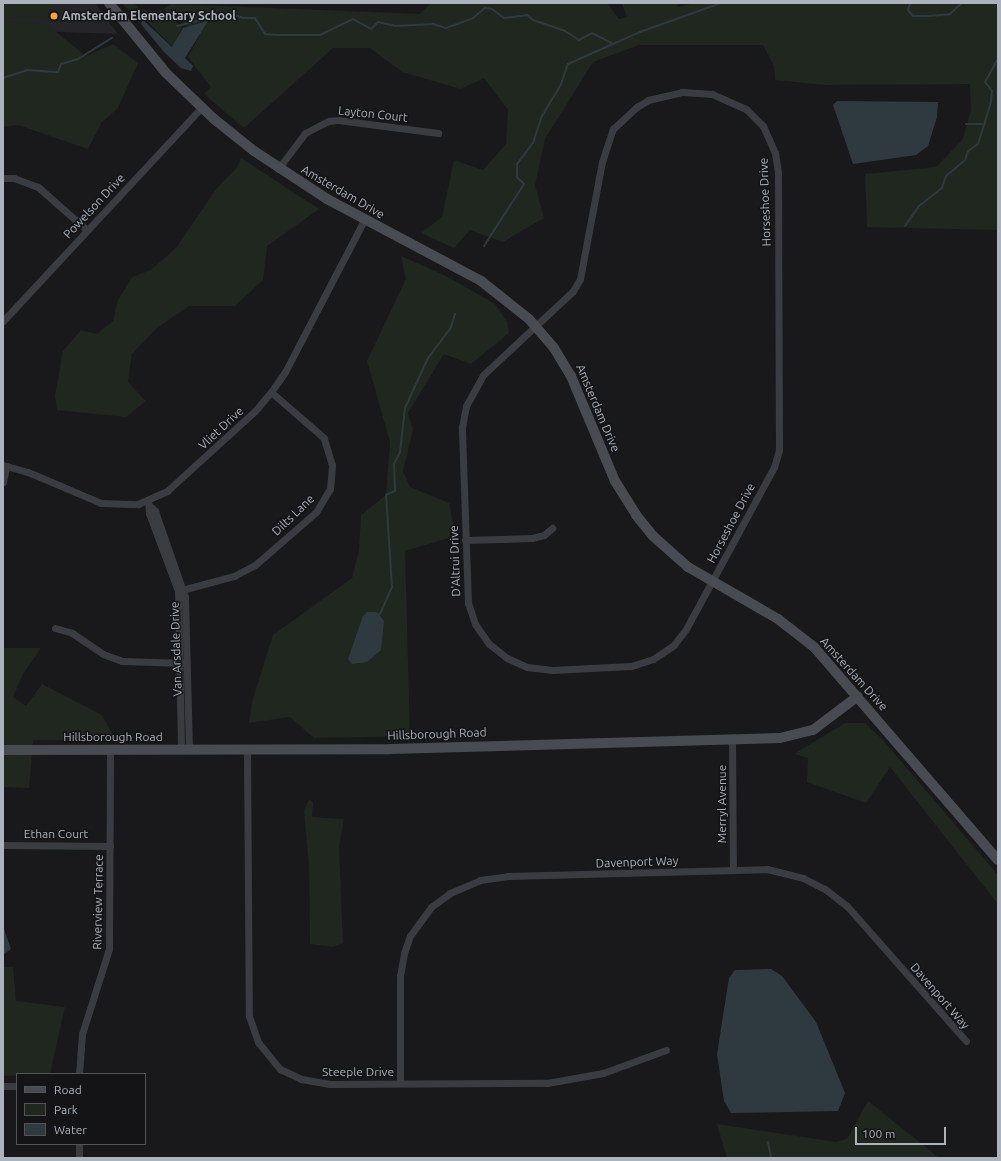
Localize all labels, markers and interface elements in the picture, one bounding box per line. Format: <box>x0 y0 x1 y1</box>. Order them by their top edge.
place label: Amsterdam Elementary School <box>62 9 236 23</box>
marker: Amsterdam Elementary School <box>49 11 59 21</box>
street label: Layton Court <box>338 103 408 125</box>
street label: Horseshoe Drive <box>756 157 774 247</box>
street label: Amsterdam Drive <box>299 162 387 222</box>
street label: Powelson Drive <box>60 171 128 241</box>
street label: Amsterdam Drive <box>573 362 623 454</box>
street label: Vliet Drive <box>196 404 246 452</box>
street label: Horseshoe Drive <box>704 481 758 565</box>
street label: Dilts Lane <box>269 491 317 539</box>
street label: D'Altrui Drive <box>447 525 463 597</box>
street label: Van Arsdale Drive <box>167 601 185 697</box>
street label: Amsterdam Drive <box>817 634 891 714</box>
street label: Hillsborough Road <box>387 725 487 743</box>
street label: Hillsborough Road <box>63 730 163 744</box>
street label: Merryl Avenue <box>715 765 729 843</box>
street label: Ethan Court <box>24 827 88 841</box>
street label: Davenport Way <box>595 853 679 871</box>
street label: Riverview Terrace <box>90 854 106 950</box>
street label: Davenport Way <box>907 960 973 1032</box>
street label: Steeple Drive <box>322 1065 394 1079</box>
legend <box>16 1073 146 1145</box>
text: Road <box>54 1083 82 1096</box>
text: Park <box>54 1103 78 1116</box>
scale bar <box>857 1119 948 1145</box>
text: Water <box>54 1123 87 1136</box>
text: 100 m <box>862 1127 895 1140</box>

